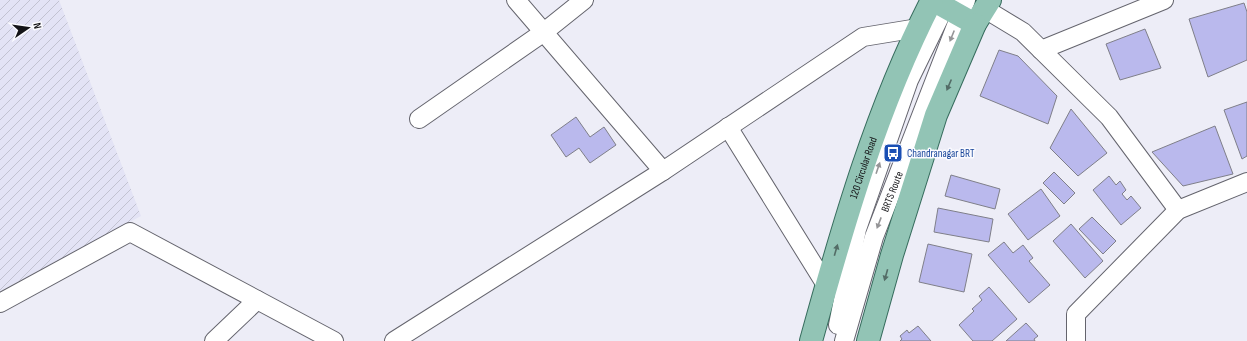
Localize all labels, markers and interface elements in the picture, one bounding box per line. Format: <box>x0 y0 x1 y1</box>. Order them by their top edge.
north arrow <box>8 8 48 48</box>
text: N <box>30 22 44 30</box>
one-way arrow <box>948 31 954 43</box>
one-way arrow <box>946 80 952 91</box>
street label: 120 Circular Road <box>847 135 880 200</box>
bus stop icon: Chandranagar BRT <box>882 142 904 164</box>
place label: Chandranagar BRT <box>907 147 975 160</box>
one-way arrow <box>876 161 882 173</box>
street label: BRTS Route <box>878 169 905 214</box>
one-way arrow <box>876 217 882 229</box>
one-way arrow <box>833 243 839 255</box>
one-way arrow <box>883 270 889 282</box>

